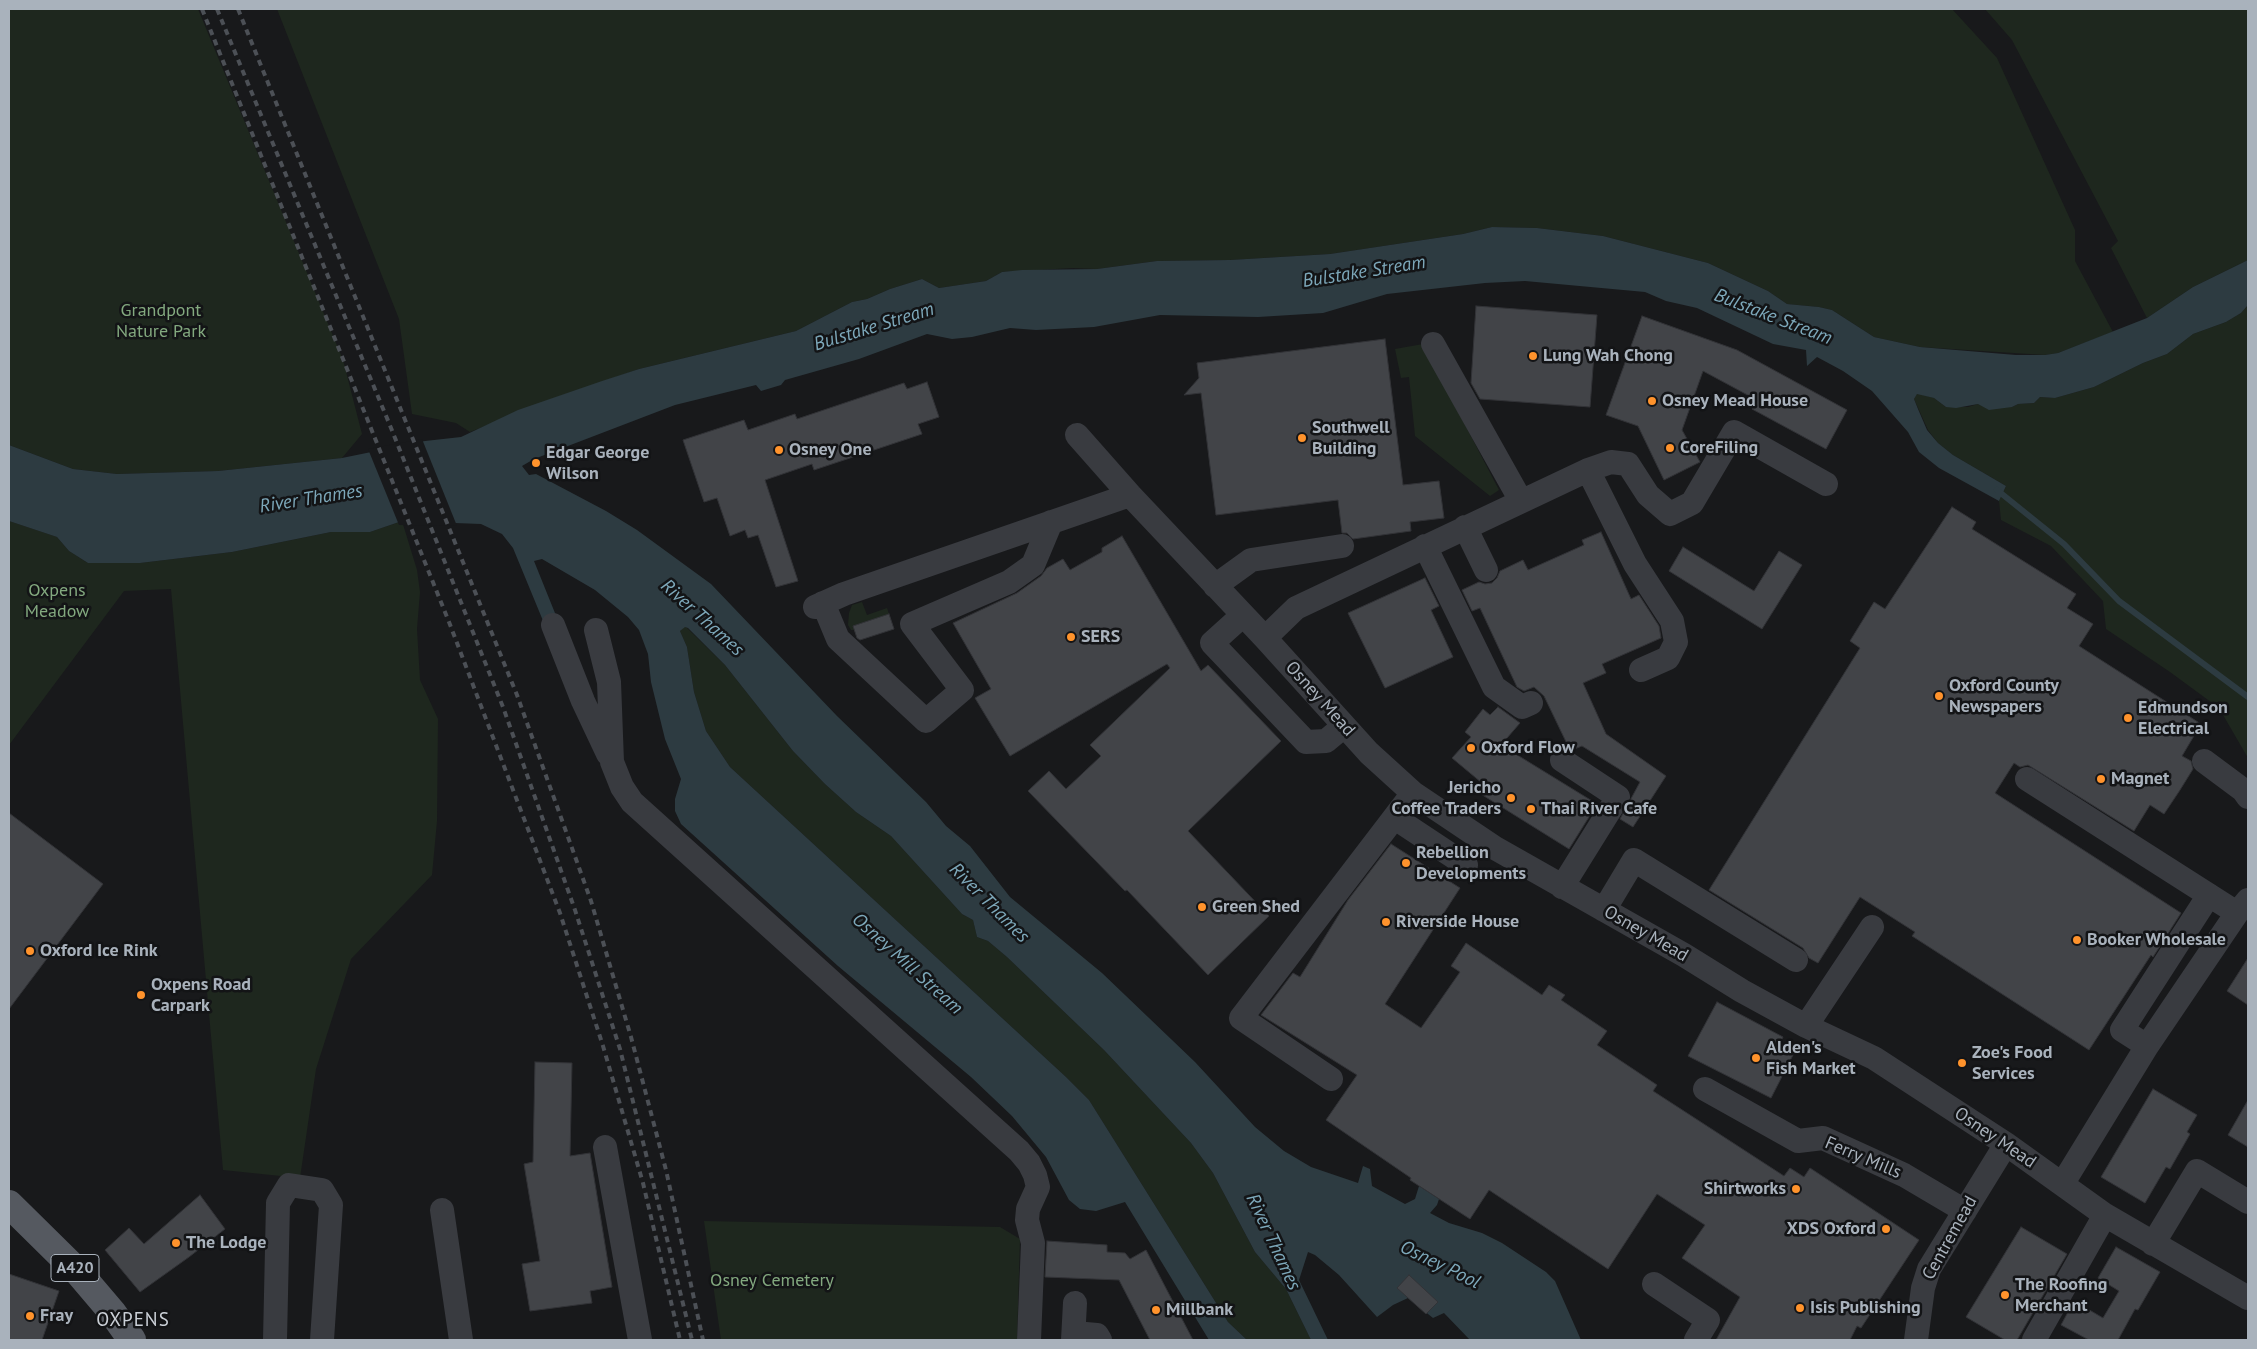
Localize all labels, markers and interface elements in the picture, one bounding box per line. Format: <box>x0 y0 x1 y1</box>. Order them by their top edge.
water label: Bulstake Stream <box>1301 251 1427 293</box>
water label: Bulstake Stream <box>1711 284 1835 350</box>
water label: Bulstake Stream <box>811 298 937 356</box>
park label: Grandpont Nature Park <box>116 300 206 342</box>
place label: Lung Wah Chong <box>1543 345 1673 367</box>
marker: Lung Wah Chong <box>1527 350 1539 362</box>
place label: Osney Mead House <box>1662 390 1808 412</box>
marker: Osney Mead House <box>1646 395 1658 407</box>
place label: Southwell Building <box>1312 417 1390 459</box>
marker: Southwell Building <box>1296 432 1308 444</box>
place label: CoreFiling <box>1680 437 1758 459</box>
place label: Osney One <box>789 439 872 461</box>
place label: Edgar George Wilson <box>546 442 649 484</box>
marker: CoreFiling <box>1664 442 1676 454</box>
marker: Osney One <box>773 444 785 456</box>
marker: Edgar George Wilson <box>530 457 542 469</box>
water label: River Thames <box>258 480 364 518</box>
water label: River Thames <box>656 575 748 661</box>
park label: Oxpens Meadow <box>25 580 89 622</box>
place label: SERS <box>1081 626 1120 648</box>
marker: SERS <box>1065 631 1077 643</box>
street label: Osney Mead <box>1281 657 1359 741</box>
place label: Oxford County Newspapers <box>1949 675 2059 718</box>
marker: Oxford County Newspapers <box>1933 690 1945 702</box>
place label: Edmundson Electrical <box>2138 697 2228 740</box>
marker: Edmundson Electrical <box>2122 712 2134 724</box>
place label: Oxford Flow <box>1481 737 1575 759</box>
marker: Oxford Flow <box>1465 742 1477 754</box>
place label: Magnet <box>2111 768 2169 790</box>
marker: Magnet <box>2095 773 2107 785</box>
place label: Jericho Coffee Traders <box>1392 777 1501 820</box>
marker: Jericho Coffee Traders <box>1505 792 1517 804</box>
place label: Thai River Cafe <box>1541 798 1657 820</box>
marker: Thai River Cafe <box>1525 803 1537 815</box>
place label: Rebellion Developments <box>1416 842 1526 884</box>
marker: Rebellion Developments <box>1400 857 1412 869</box>
water label: River Thames <box>944 858 1034 948</box>
place label: Green Shed <box>1212 896 1300 918</box>
marker: Green Shed <box>1196 901 1208 913</box>
street label: Osney Mead <box>1600 901 1692 967</box>
water label: Osney Mill Stream <box>847 908 967 1020</box>
place label: Riverside House <box>1396 911 1519 933</box>
marker: Riverside House <box>1380 916 1392 928</box>
place label: Booker Wholesale <box>2087 929 2226 951</box>
marker: Booker Wholesale <box>2071 934 2083 946</box>
place label: Oxford Ice Rink <box>40 940 158 962</box>
marker: Oxford Ice Rink <box>24 945 36 957</box>
place label: Oxpens Road Carpark <box>151 974 251 1016</box>
marker: Oxpens Road Carpark <box>135 989 147 1001</box>
place label: Alden's Fish Market <box>1766 1037 1856 1080</box>
place label: Zoe's Food Services <box>1972 1042 2053 1084</box>
marker: Alden's Fish Market <box>1750 1052 1762 1064</box>
marker: Zoe's Food Services <box>1956 1057 1968 1069</box>
street label: Osney Mead <box>1950 1103 2040 1173</box>
street label: Ferry Mills <box>1821 1132 1905 1184</box>
place label: Shirtworks <box>1704 1178 1786 1200</box>
marker: Shirtworks <box>1790 1183 1802 1195</box>
water label: River Thames <box>1241 1190 1305 1294</box>
street label: Centremead <box>1918 1192 1982 1284</box>
place label: XDS Oxford <box>1787 1218 1876 1240</box>
marker: XDS Oxford <box>1880 1223 1892 1235</box>
place label: The Lodge <box>186 1232 267 1254</box>
water label: Osney Pool <box>1396 1236 1484 1294</box>
marker: The Lodge <box>170 1237 182 1249</box>
road number: A420 <box>51 1254 99 1282</box>
park label: Osney Cemetery <box>710 1270 834 1292</box>
place label: The Roofing Merchant <box>2015 1274 2107 1316</box>
marker: The Roofing Merchant <box>1999 1289 2011 1301</box>
place label: Isis Publishing <box>1810 1297 1921 1319</box>
place label: Millbank <box>1166 1299 1233 1321</box>
marker: Isis Publishing <box>1794 1302 1806 1314</box>
marker: Millbank <box>1150 1304 1162 1316</box>
place label: Fray <box>40 1305 73 1327</box>
marker: Fray <box>24 1310 36 1322</box>
district label: OXPENS <box>96 1310 170 1332</box>

